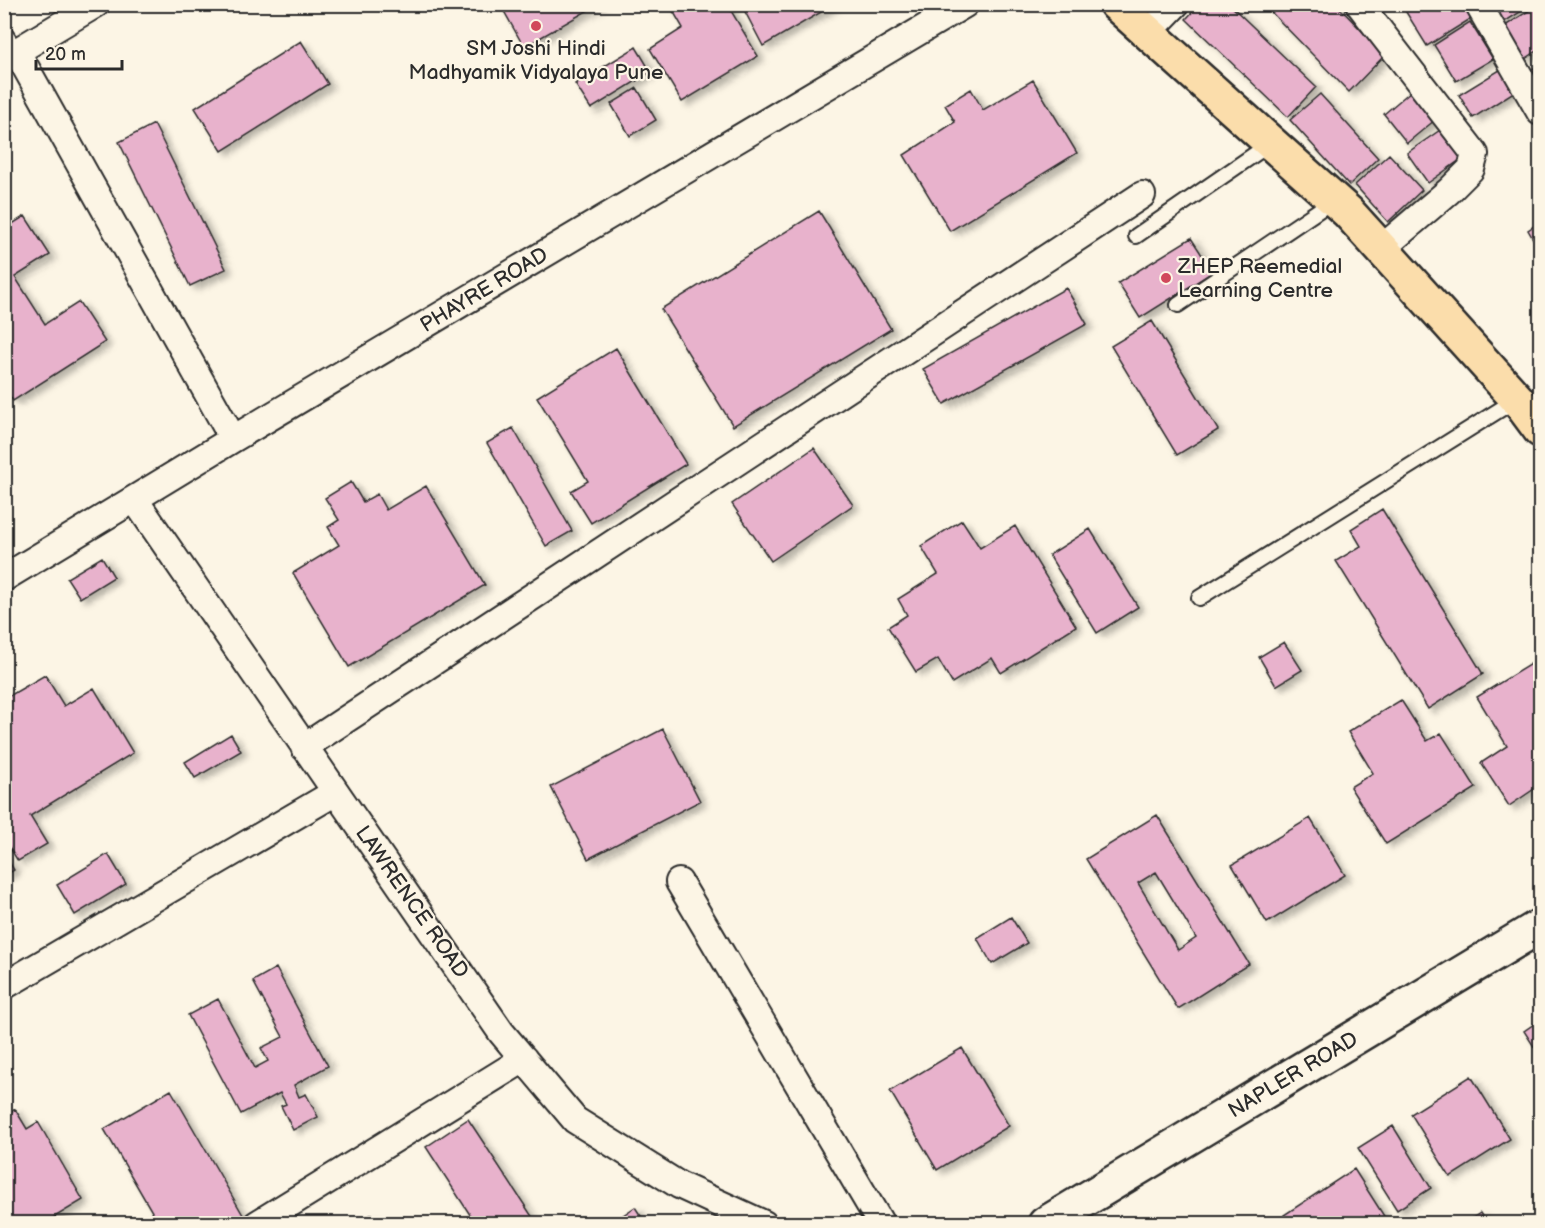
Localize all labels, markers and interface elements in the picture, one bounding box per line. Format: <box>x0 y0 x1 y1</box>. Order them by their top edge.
marker: SM Joshi Hindi Madhyamik Vidyalaya Pune <box>529 19 543 33</box>
scale bar <box>36 33 122 71</box>
place label: SM Joshi Hindi Madhyamik Vidyalaya Pune <box>409 36 663 85</box>
text: 20 m <box>45 44 86 65</box>
street label: PHAYRE ROAD <box>416 242 552 338</box>
place label: ZHEP Reemedial Learning Centre <box>1177 254 1342 303</box>
marker: ZHEP Reemedial Learning Centre <box>1159 271 1173 285</box>
street label: LAWRENCE ROAD <box>350 821 474 983</box>
street label: NAPLER ROAD <box>1224 1026 1362 1124</box>

